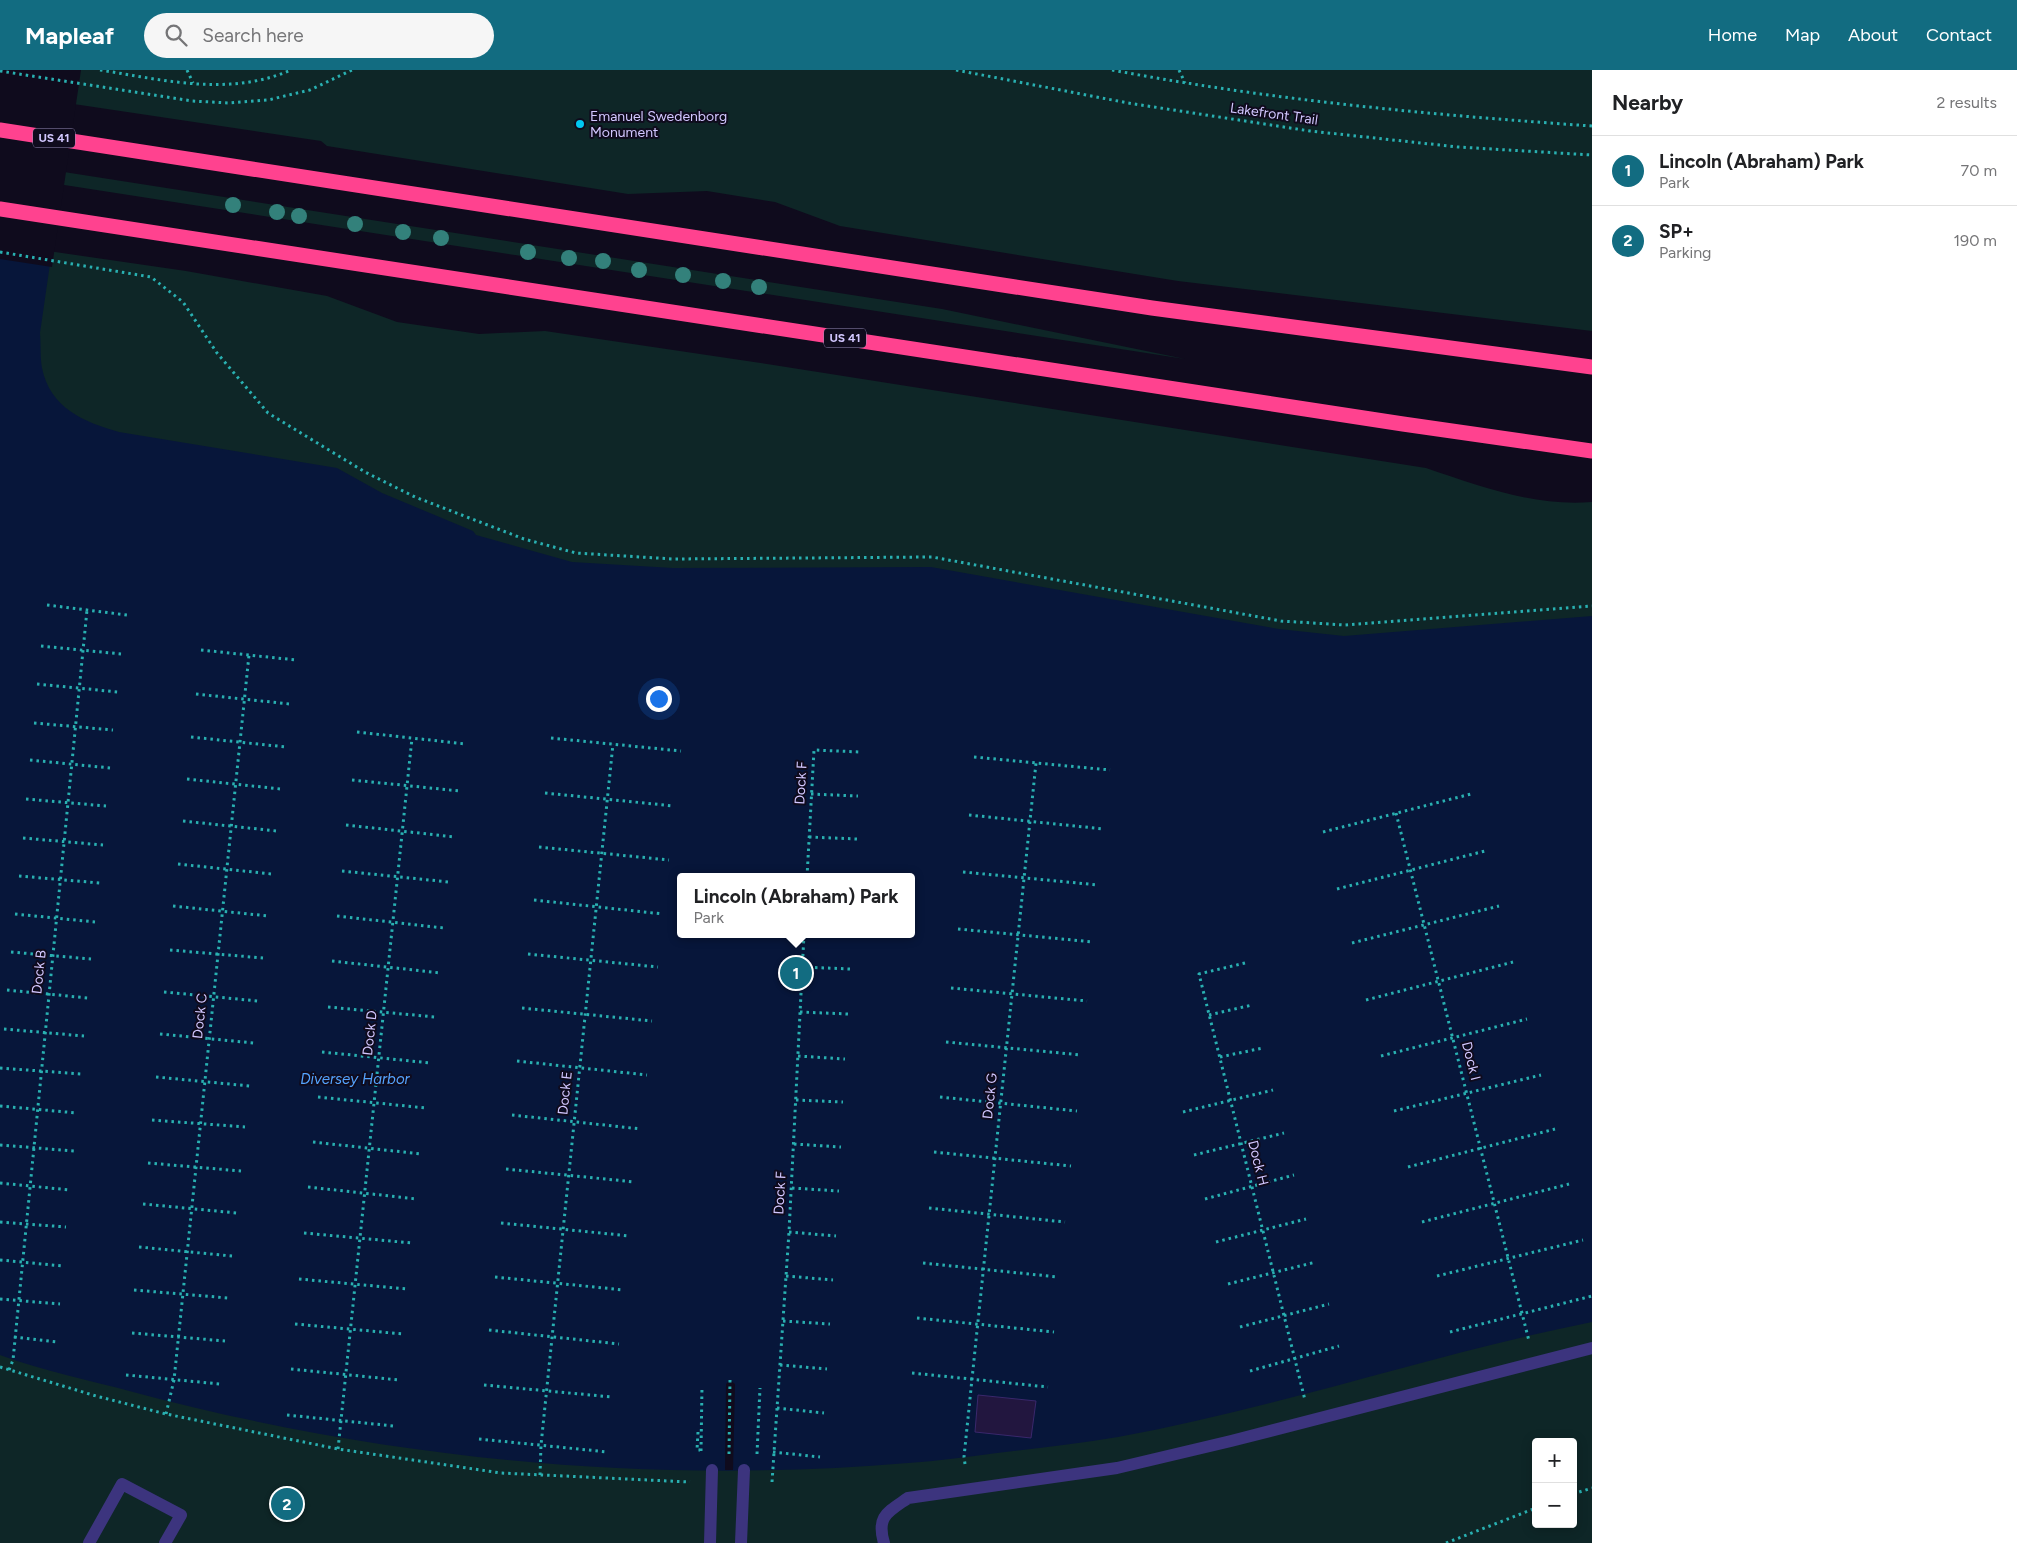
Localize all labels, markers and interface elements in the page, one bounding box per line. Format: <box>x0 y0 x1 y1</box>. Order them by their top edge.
search box <box>144 13 494 58</box>
text: Mapleaf <box>25 21 114 50</box>
icon: search <box>162 21 190 49</box>
text: Search here <box>202 24 304 47</box>
text: Home <box>1708 24 1757 46</box>
text: Map <box>1785 24 1820 46</box>
text: About <box>1848 24 1898 46</box>
text: Contact <box>1926 24 1992 46</box>
text: Nearby <box>1612 90 1683 115</box>
text: 2 results <box>1937 93 1997 112</box>
street label: Lakefront Trail <box>1229 99 1319 129</box>
place label: Emanuel Swedenborg Monument <box>590 108 727 141</box>
marker: Emanuel Swedenborg Monument <box>574 118 586 130</box>
road number: US 41 <box>33 128 75 148</box>
text: Lincoln (Abraham) Park <box>1659 150 1864 173</box>
text: 1 <box>1625 161 1631 180</box>
text: 70 m <box>1961 161 1997 180</box>
text: Park <box>1659 173 1689 192</box>
text: SP+ <box>1659 220 1694 243</box>
text: 2 <box>1623 231 1633 250</box>
text: 190 m <box>1954 231 1997 250</box>
text: Parking <box>1659 243 1711 262</box>
road number: US 41 <box>824 328 866 348</box>
your location <box>646 686 672 712</box>
street label: Dock F <box>791 761 811 805</box>
popup <box>677 873 915 938</box>
text: Lincoln (Abraham) Park <box>694 885 898 908</box>
text: Park <box>694 908 724 927</box>
street label: Dock B <box>28 949 50 995</box>
pin: 1 <box>780 954 812 992</box>
street label: Dock C <box>189 992 211 1040</box>
street label: Dock D <box>359 1010 381 1056</box>
street label: Dock I <box>1458 1040 1484 1082</box>
water label: Diversey Harbor <box>300 1070 411 1088</box>
street label: Dock E <box>554 1070 576 1116</box>
street label: Dock G <box>979 1072 1001 1120</box>
street label: Dock H <box>1244 1139 1272 1187</box>
street label: Dock F <box>770 1171 790 1215</box>
map controls <box>1532 1438 1577 1528</box>
button: + <box>1532 1438 1577 1483</box>
button: − <box>1532 1483 1577 1528</box>
pin: 2 <box>271 1485 303 1523</box>

